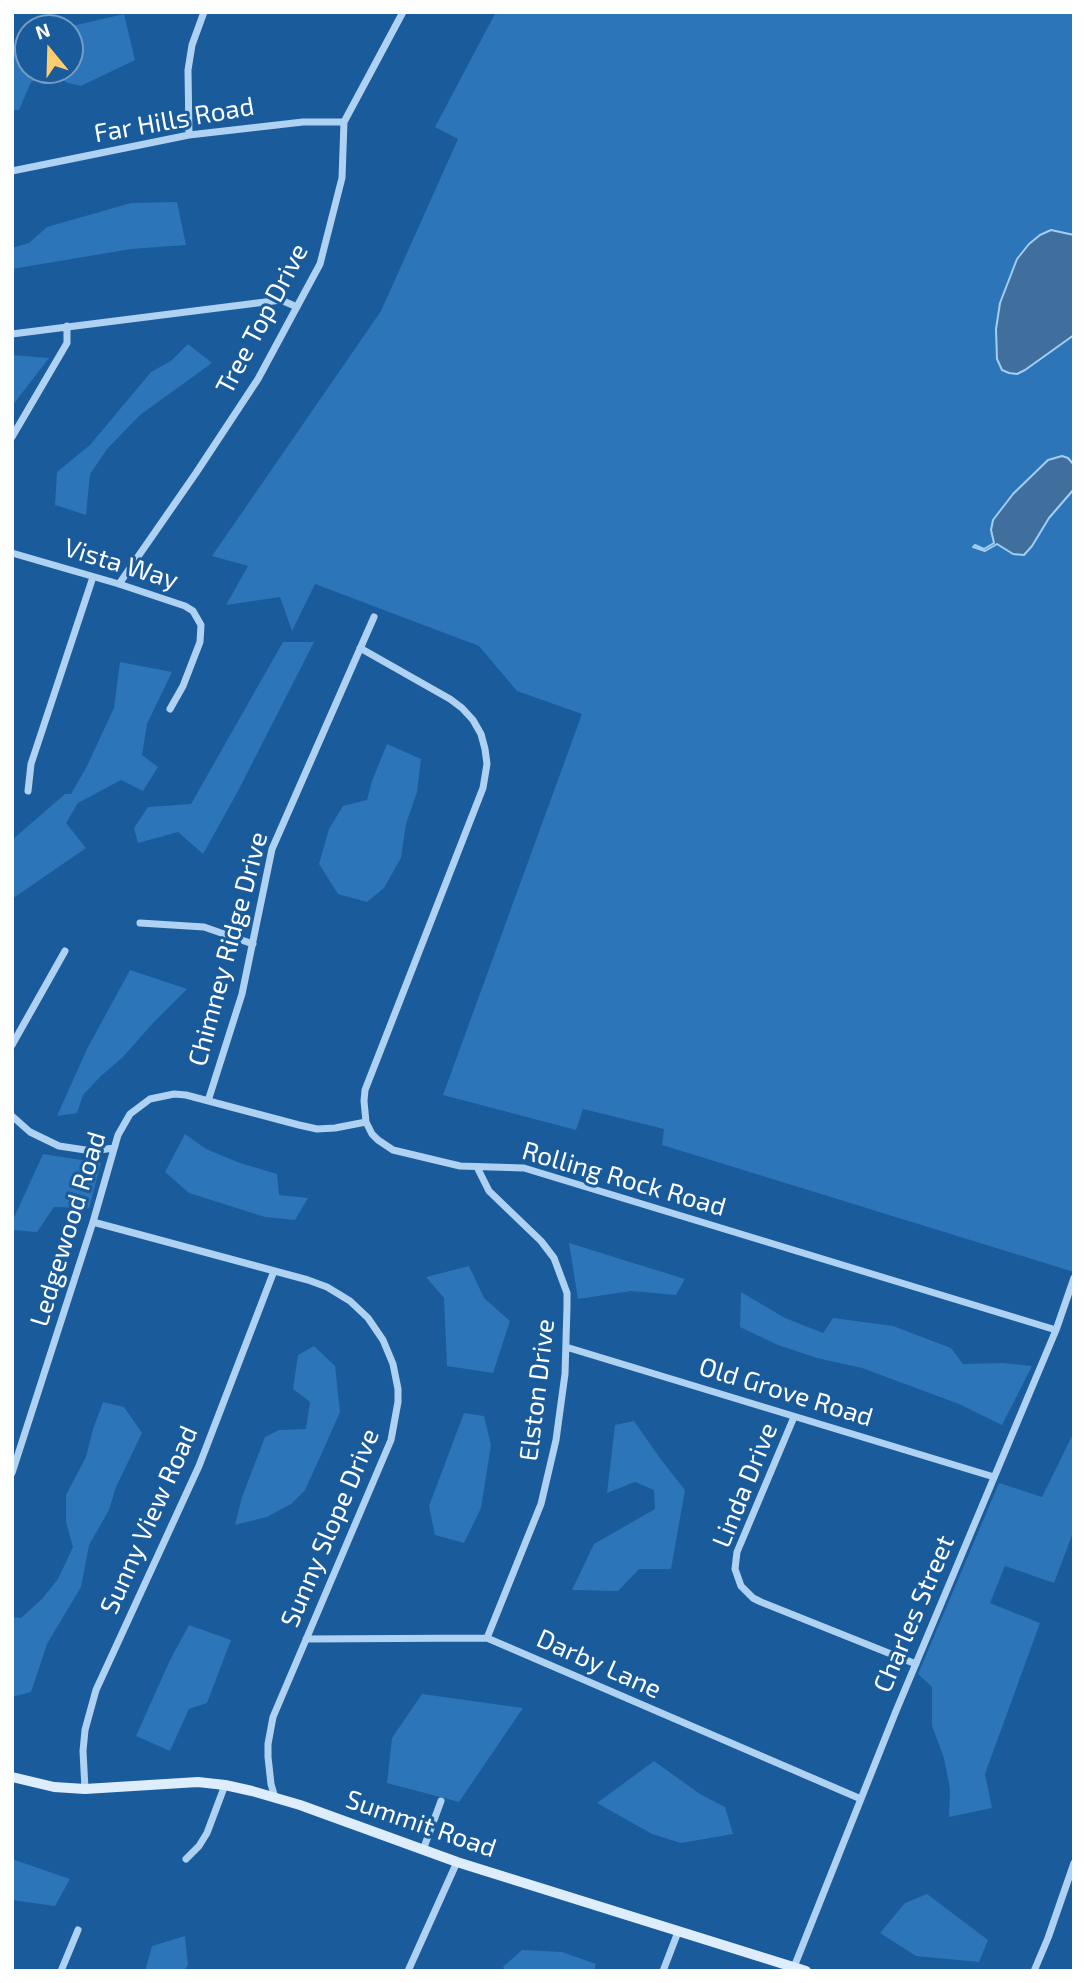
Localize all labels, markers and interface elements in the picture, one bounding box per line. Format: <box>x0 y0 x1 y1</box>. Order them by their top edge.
north arrow <box>14 14 84 84</box>
text: N <box>32 17 53 44</box>
street label: Far Hills Road <box>91 91 257 149</box>
street label: Tree Top Drive <box>209 238 315 400</box>
street label: Vista Way <box>60 532 182 596</box>
street label: Chimney Ridge Drive <box>182 829 274 1069</box>
street label: Ledgewood Road <box>24 1128 112 1330</box>
street label: Rolling Rock Road <box>519 1135 729 1223</box>
street label: Elston Drive <box>513 1317 561 1463</box>
street label: Old Grove Road <box>695 1351 877 1433</box>
street label: Linda Drive <box>706 1418 784 1552</box>
street label: Sunny View Road <box>94 1421 204 1619</box>
street label: Sunny Slope Drive <box>274 1424 386 1632</box>
street label: Charles Street <box>867 1531 961 1697</box>
street label: Darby Lane <box>532 1623 666 1705</box>
street label: Summit Road <box>342 1784 500 1864</box>

